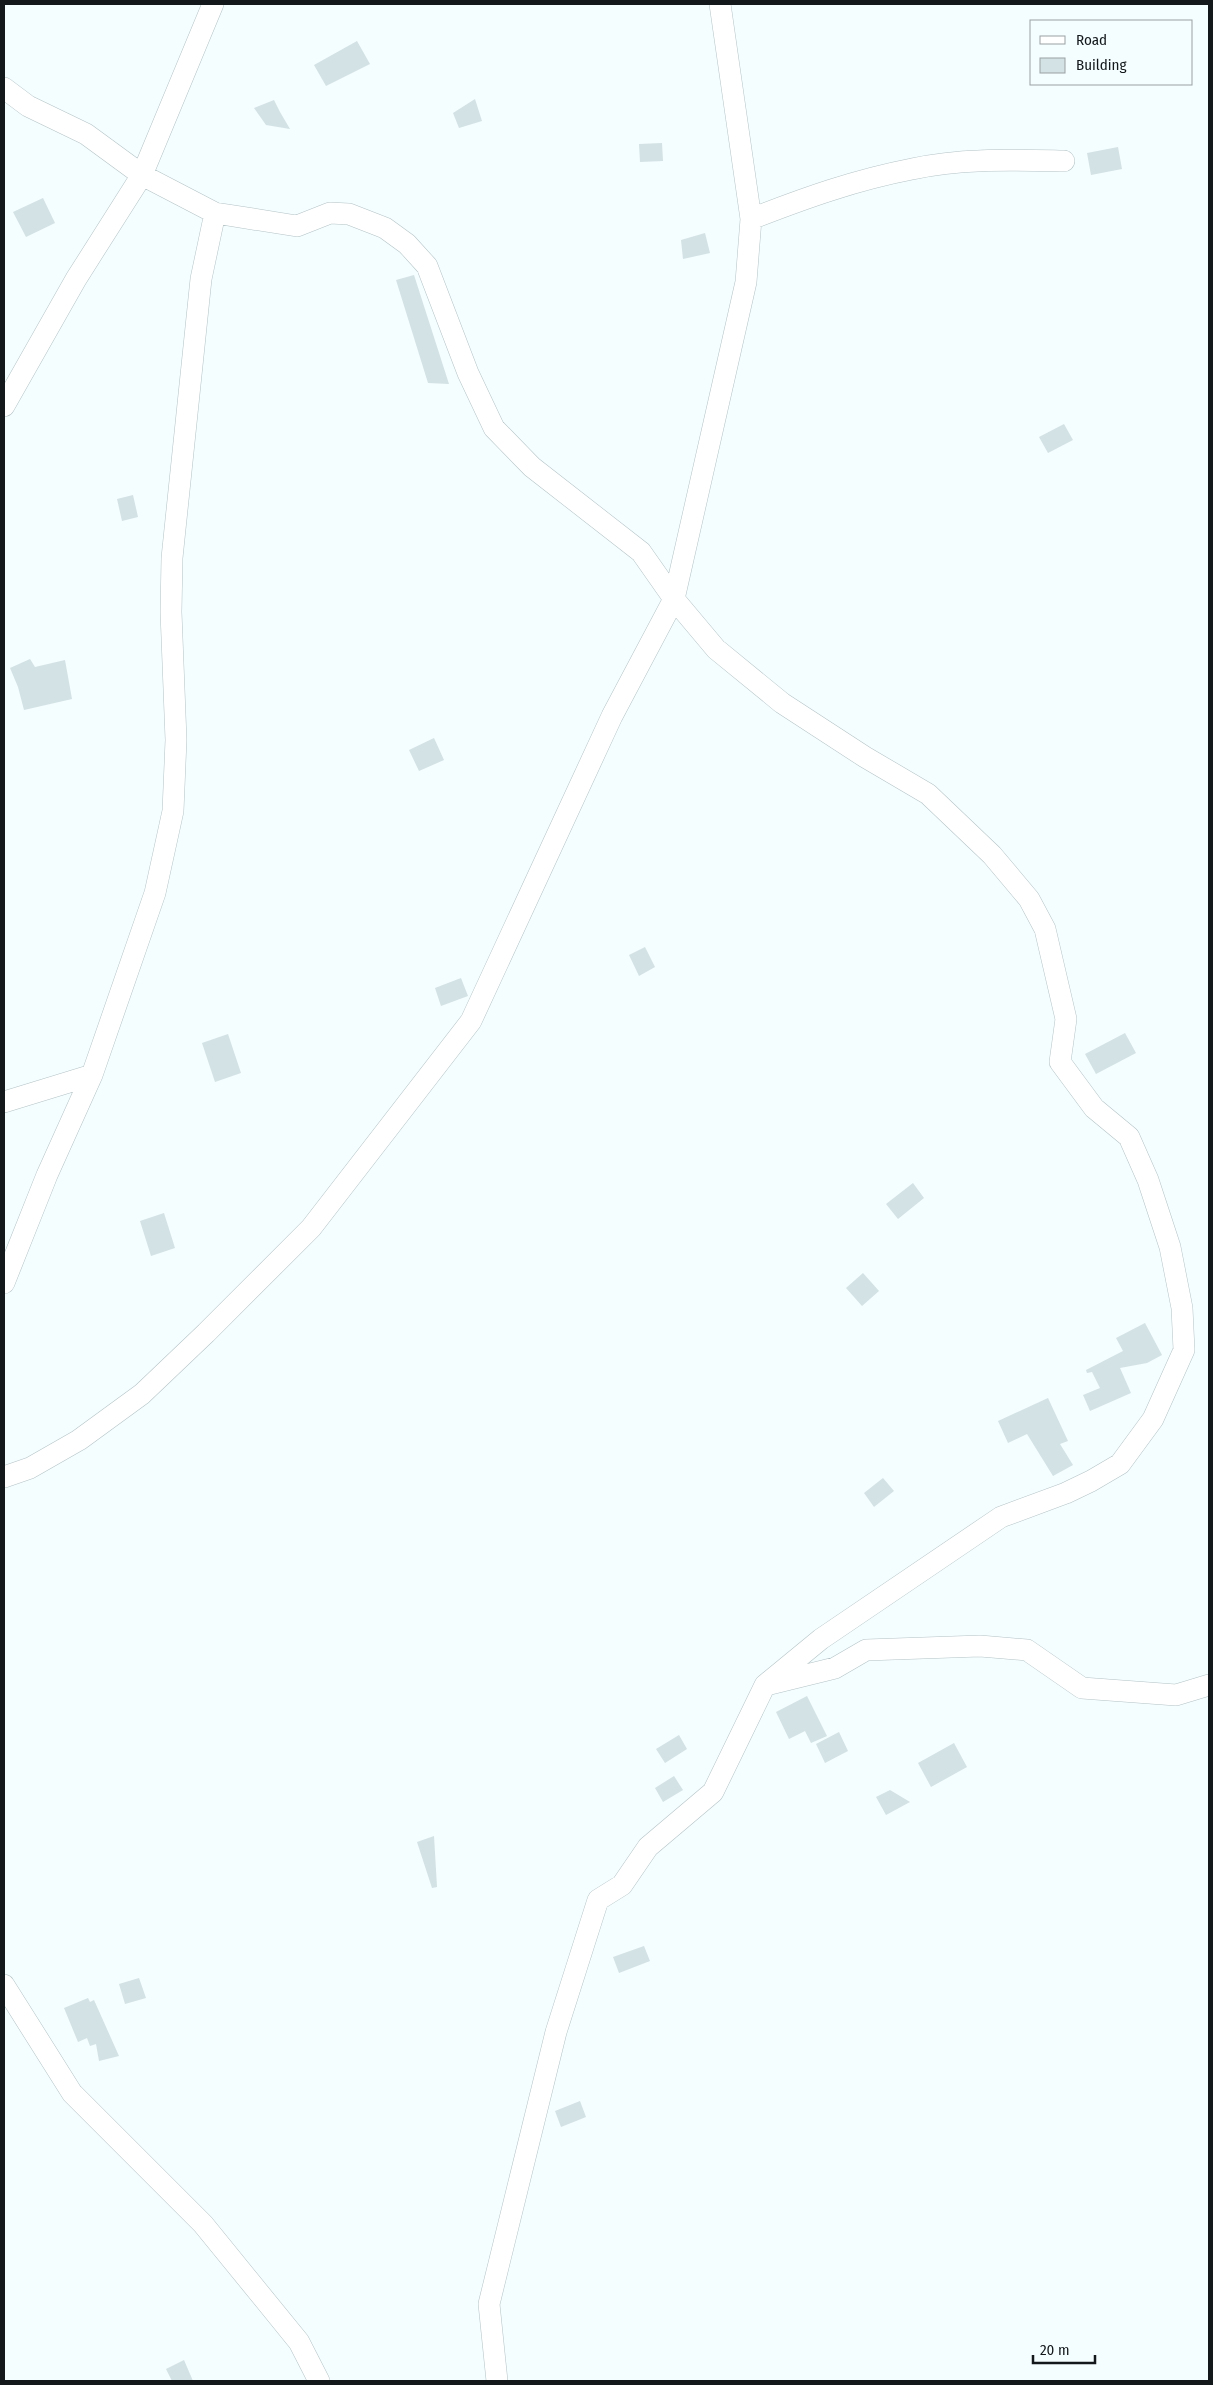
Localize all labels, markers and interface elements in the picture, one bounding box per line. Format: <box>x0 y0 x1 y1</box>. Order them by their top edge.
legend <box>1030 20 1193 85</box>
text: Road <box>1076 31 1107 49</box>
text: Building <box>1076 56 1127 74</box>
scale bar <box>1033 2332 1096 2364</box>
text: 20 m <box>1040 2341 1070 2359</box>

